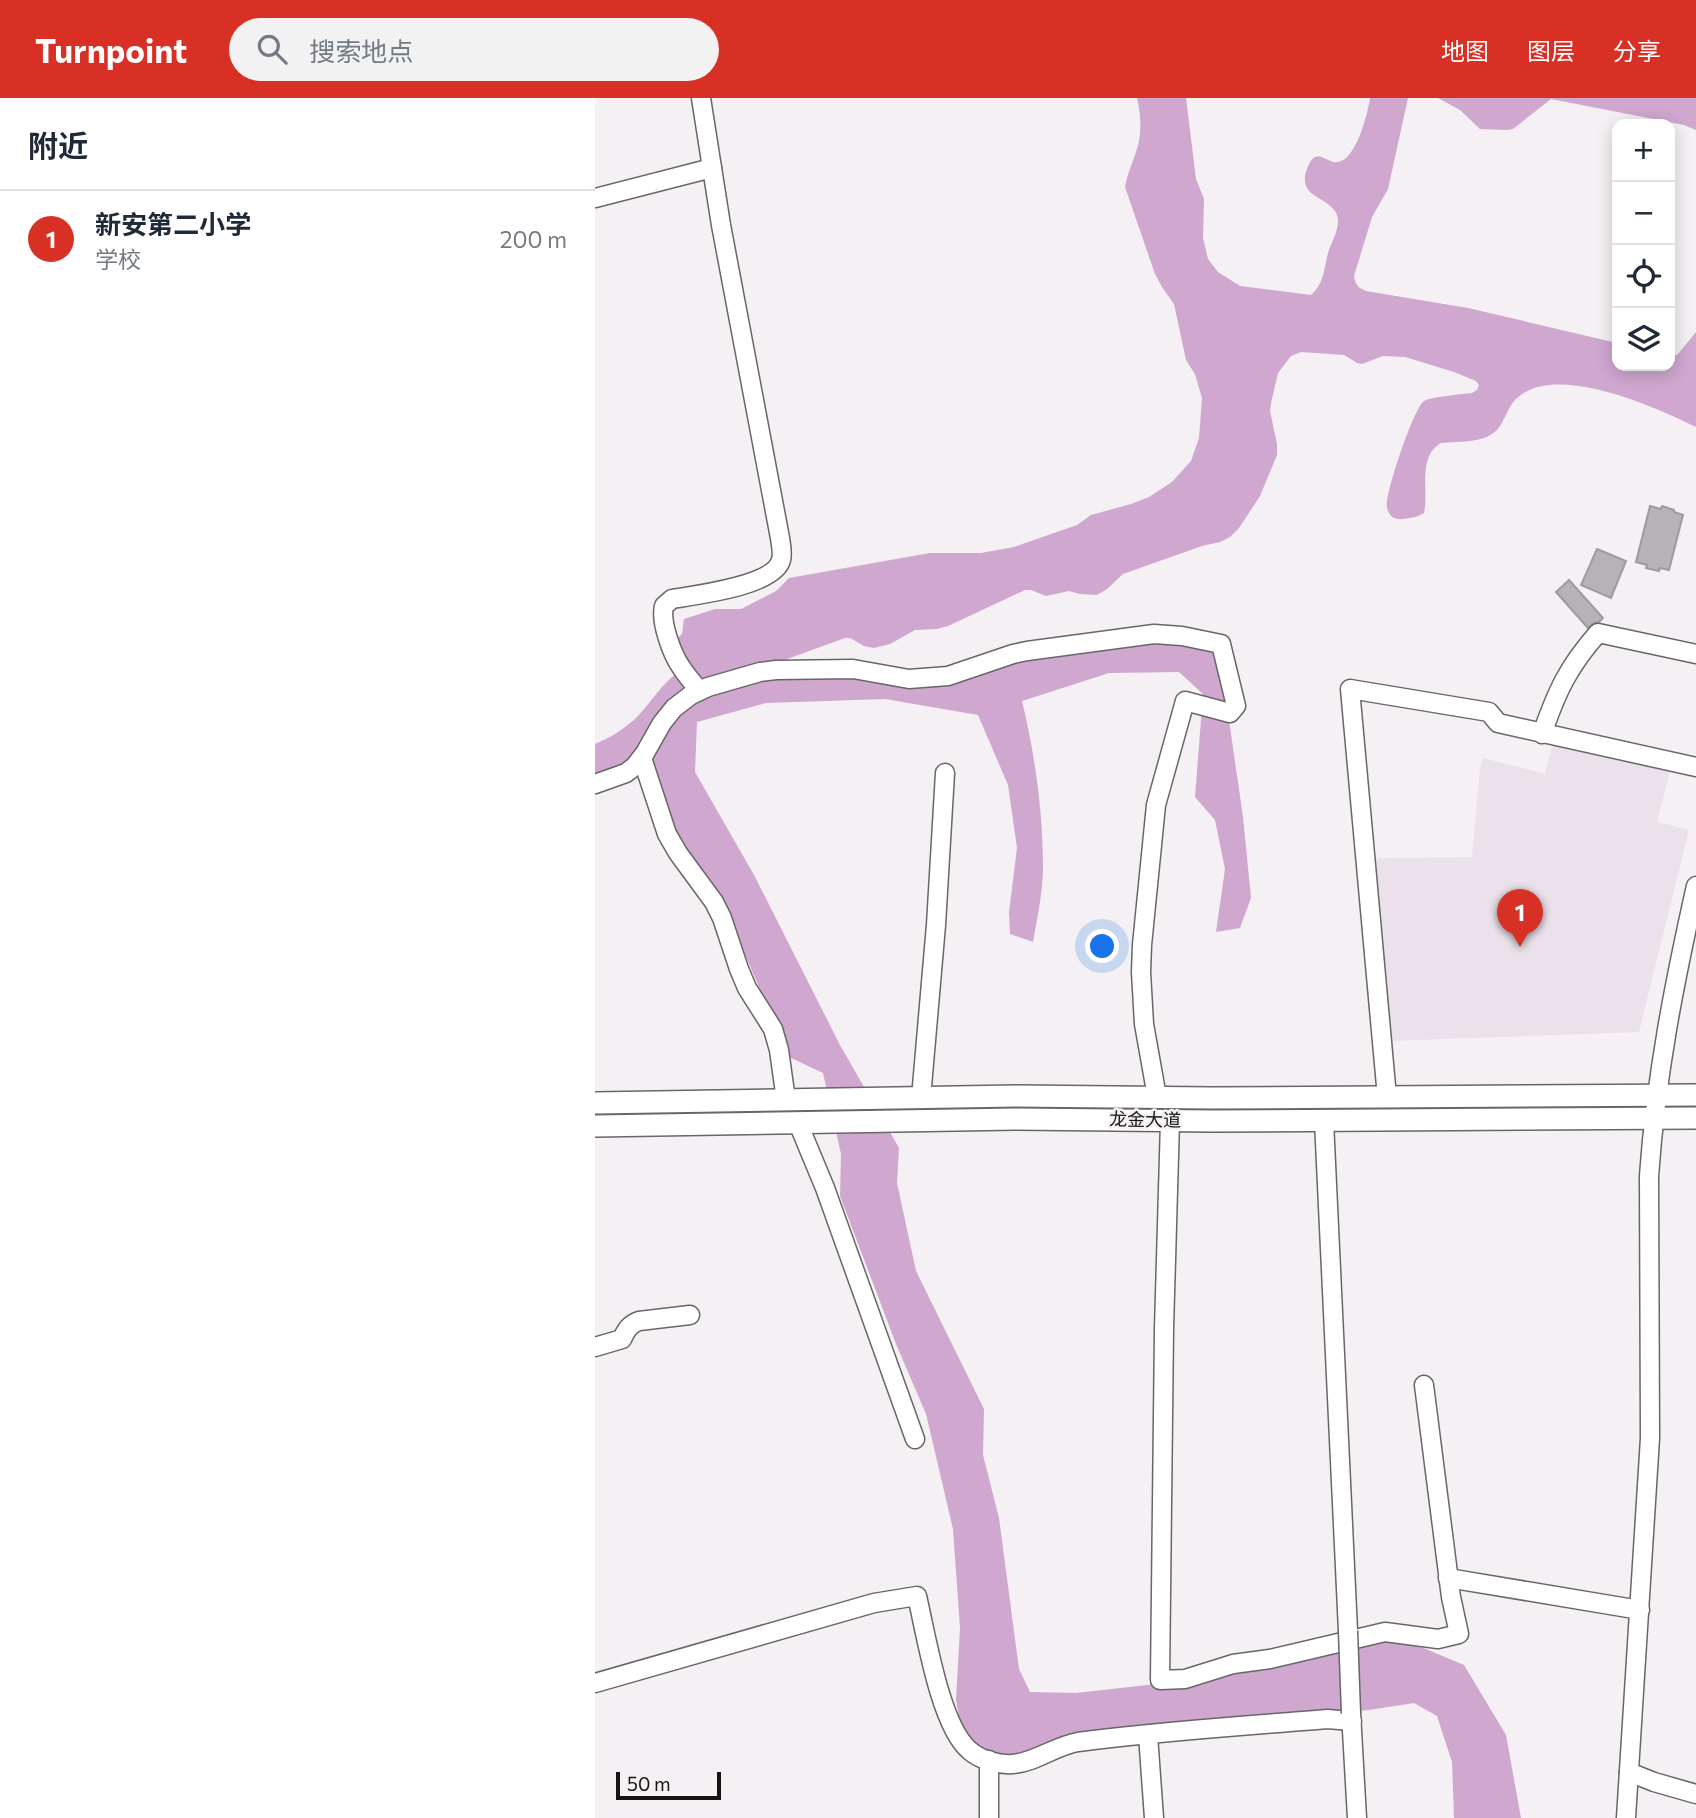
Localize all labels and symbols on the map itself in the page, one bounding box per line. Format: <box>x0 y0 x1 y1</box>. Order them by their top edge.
pin: 1 <box>1497 889 1543 947</box>
your location <box>1085 929 1119 963</box>
street label: 龙金大道 <box>1109 1107 1181 1131</box>
scale bar <box>616 1769 721 1801</box>

